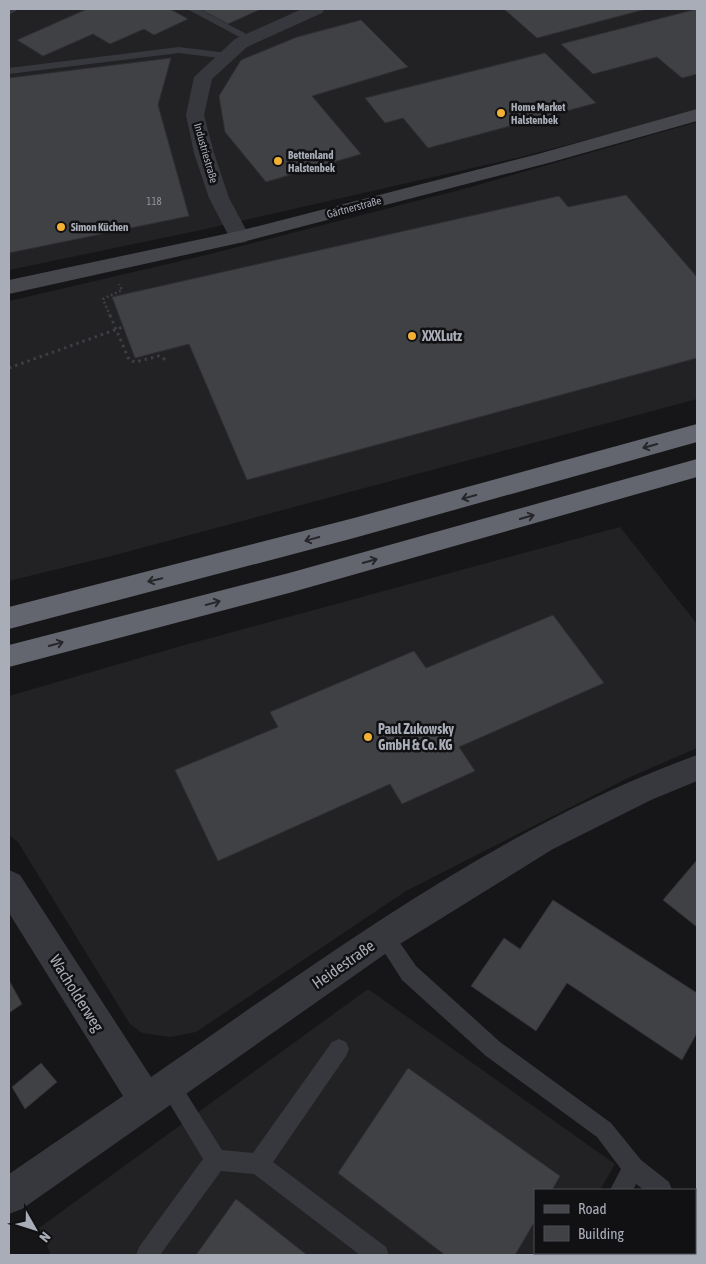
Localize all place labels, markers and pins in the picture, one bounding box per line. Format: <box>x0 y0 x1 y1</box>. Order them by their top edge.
place label: Home Market Halstenbek <box>511 101 566 126</box>
marker: Home Market Halstenbek <box>495 107 507 119</box>
place label: Bettenland Halstenbek <box>288 149 335 174</box>
marker: Bettenland Halstenbek <box>272 155 284 167</box>
marker: Simon Küchen <box>55 221 67 233</box>
place label: Simon Küchen <box>71 221 128 233</box>
place label: XXXLutz <box>421 328 462 344</box>
marker: XXXLutz <box>406 330 418 342</box>
place label: Paul Zukowsky GmbH & Co. KG <box>378 721 454 753</box>
marker: Paul Zukowsky GmbH & Co. KG <box>362 731 374 743</box>

